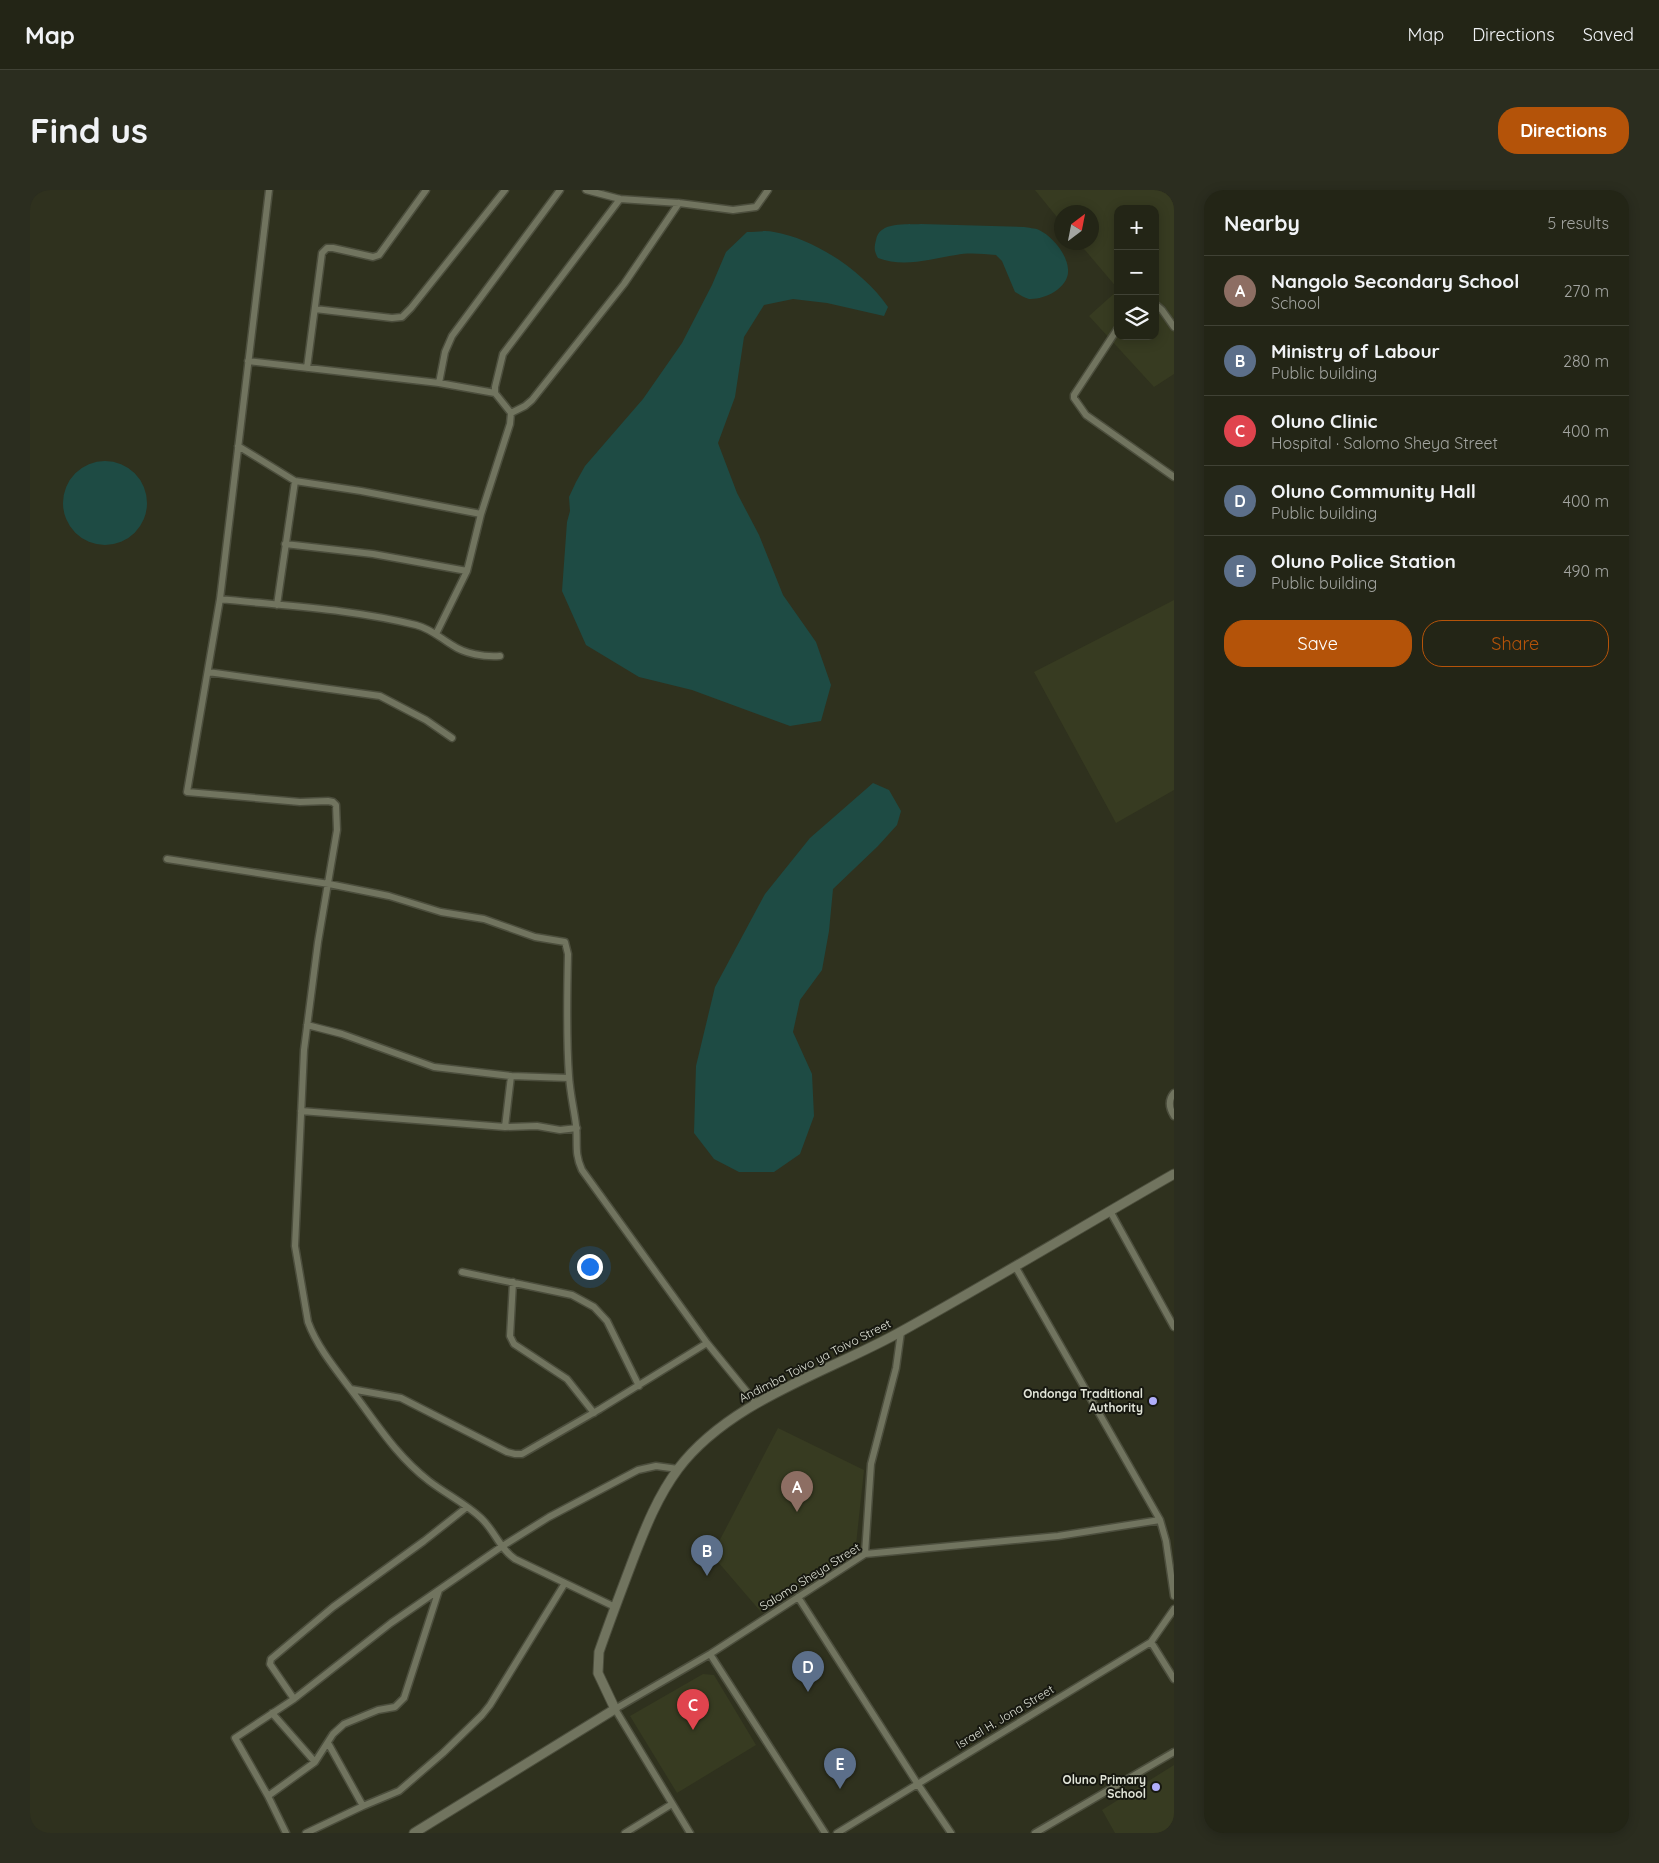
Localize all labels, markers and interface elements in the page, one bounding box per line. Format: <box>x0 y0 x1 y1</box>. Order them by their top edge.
text: Map <box>25 20 75 50</box>
text: Map <box>1407 23 1444 46</box>
text: Directions <box>1472 23 1555 46</box>
text: Saved <box>1583 23 1634 46</box>
button: Directions <box>1498 107 1629 154</box>
text: Find us <box>30 108 148 152</box>
north arrow <box>1054 205 1099 250</box>
map controls <box>1114 205 1159 340</box>
button: + <box>1114 205 1159 250</box>
text: Nearby <box>1224 210 1300 236</box>
text: 5 results <box>1548 213 1609 233</box>
button: − <box>1114 250 1159 295</box>
text: Nangolo Secondary School <box>1271 269 1519 293</box>
text: A <box>1235 281 1245 301</box>
text: 270 m <box>1564 281 1609 301</box>
text: School <box>1271 293 1320 313</box>
button: layers <box>1114 295 1159 340</box>
text: Ministry of Labour <box>1271 339 1440 363</box>
text: B <box>1235 351 1245 371</box>
text: 280 m <box>1563 351 1609 371</box>
text: Public building <box>1271 363 1377 383</box>
text: Oluno Clinic <box>1271 409 1377 433</box>
text: C <box>1235 421 1245 441</box>
text: 400 m <box>1563 421 1609 441</box>
text: Hospital · Salomo Sheya Street <box>1271 433 1498 453</box>
text: Oluno Community Hall <box>1271 479 1476 503</box>
text: D <box>1234 491 1246 511</box>
text: 400 m <box>1563 491 1609 511</box>
text: Public building <box>1271 503 1377 523</box>
text: Oluno Police Station <box>1271 549 1456 573</box>
text: E <box>1235 561 1245 581</box>
text: 490 m <box>1563 561 1609 581</box>
text: Public building <box>1271 573 1377 593</box>
button: Save <box>1224 620 1412 667</box>
button: Share <box>1422 620 1609 667</box>
your location <box>577 1254 603 1280</box>
street label: Andimba Toivo ya Toivo Street <box>736 1316 893 1405</box>
place label: Ondonga Traditional Authority <box>1023 1386 1143 1415</box>
marker: Ondonga Traditional Authority <box>1147 1395 1159 1407</box>
pin: A <box>781 1471 813 1512</box>
pin: B <box>691 1535 723 1576</box>
street label: Salomo Sheya Street <box>757 1540 863 1614</box>
pin: D <box>792 1651 824 1692</box>
street label: Israel H. Jona Street <box>953 1681 1056 1752</box>
pin: C <box>677 1689 709 1730</box>
pin: E <box>824 1748 856 1789</box>
place label: Oluno Primary School <box>1063 1772 1146 1801</box>
marker: Oluno Primary School <box>1150 1781 1162 1793</box>

